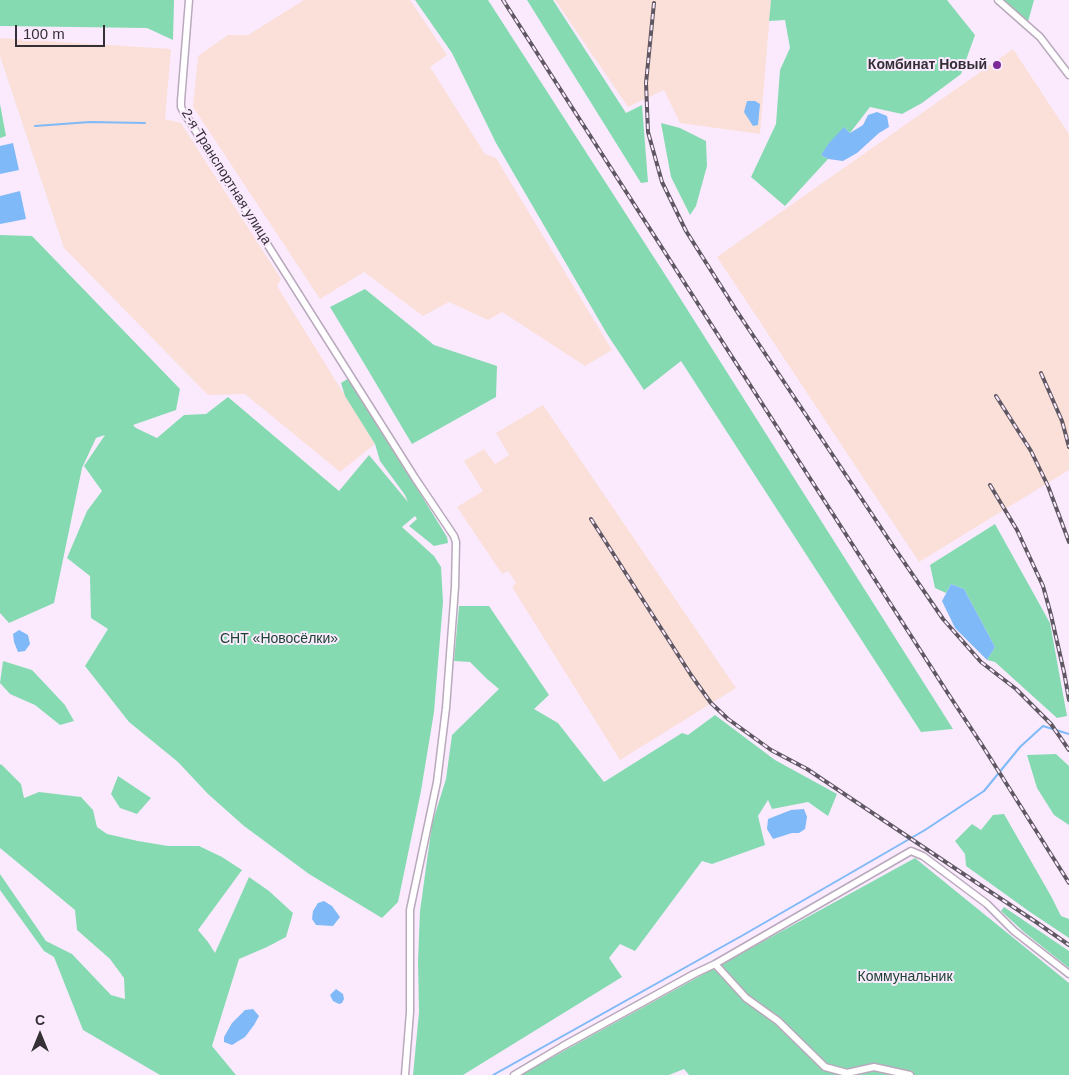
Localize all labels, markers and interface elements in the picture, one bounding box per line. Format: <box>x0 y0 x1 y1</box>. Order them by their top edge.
scale bar <box>18 15 108 47</box>
text: 100 m <box>23 25 65 42</box>
place label: Комбинат Новый <box>868 57 987 73</box>
marker: Комбинат Новый <box>991 59 1003 71</box>
street label: 2-я Транспортная улица <box>177 106 275 248</box>
park label: СНТ «Новосёлки» <box>220 631 338 647</box>
park label: Коммунальник <box>857 969 953 985</box>
north arrow <box>15 1010 65 1060</box>
text: С <box>35 1012 45 1028</box>

